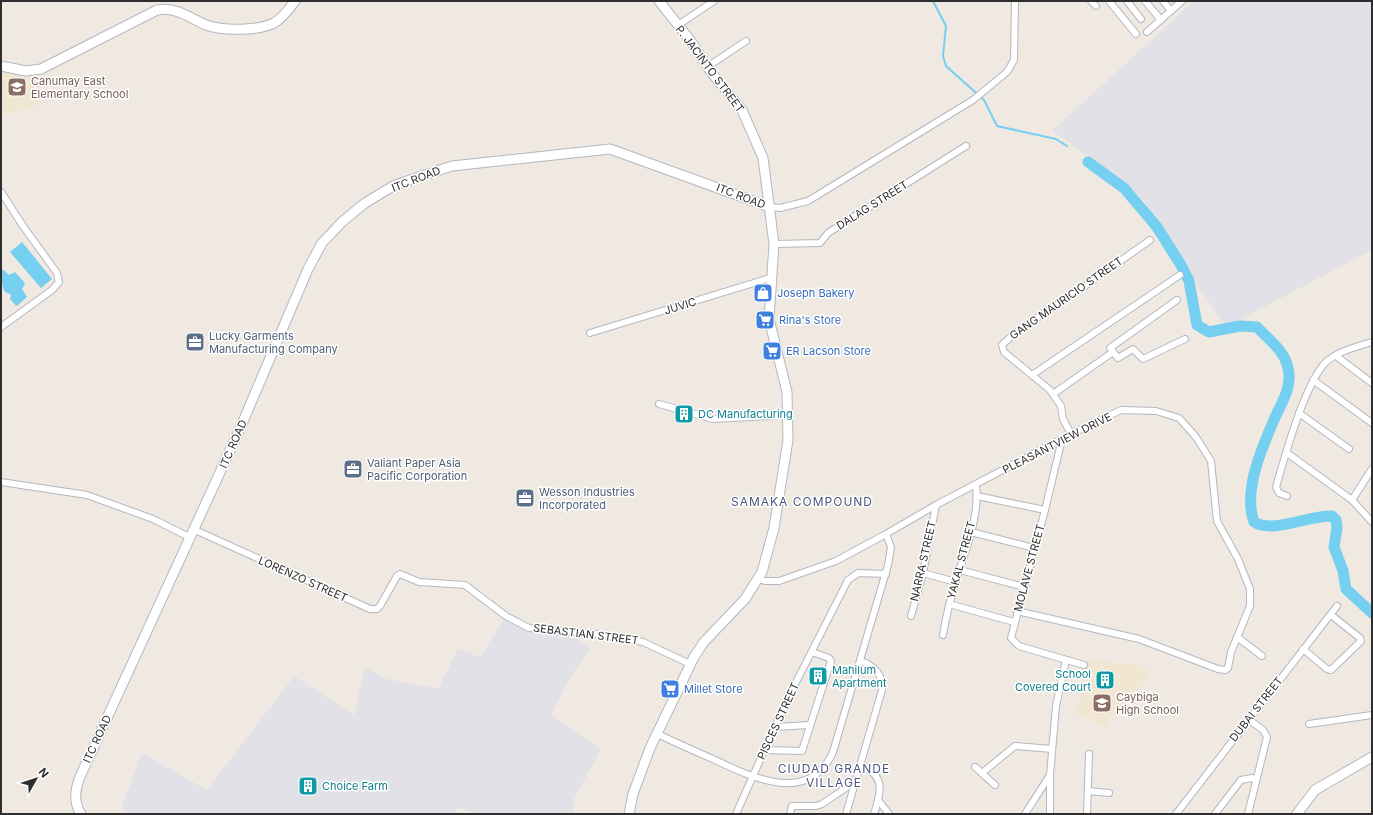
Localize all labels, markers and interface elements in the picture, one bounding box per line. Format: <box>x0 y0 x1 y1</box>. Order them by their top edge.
street label: P. JACINTO STREET <box>673 23 747 115</box>
place label: Canumay East Elementary School <box>31 74 128 101</box>
school or university icon: Canumay East Elementary School <box>6 76 28 98</box>
street label: ITC ROAD <box>389 163 443 195</box>
street label: DALAG STREET <box>834 177 910 233</box>
street label: ITC ROAD <box>714 180 768 212</box>
street label: GANG MAURICIO STREET <box>1007 254 1125 342</box>
shop icon: Joseph Bakery <box>752 282 774 304</box>
place label: Joseph Bakery <box>777 286 855 300</box>
street label: JUVIC <box>662 294 698 318</box>
supermarket icon: Rina's Store <box>754 309 776 331</box>
place label: Rina's Store <box>779 313 841 327</box>
place label: Lucky Garments Manufacturing Company <box>209 329 338 356</box>
office icon: Lucky Garments Manufacturing Company <box>184 331 206 353</box>
supermarket icon: ER Lacson Store <box>761 340 783 362</box>
place label: ER Lacson Store <box>786 344 871 358</box>
building icon: DC Manufacturing <box>673 403 695 425</box>
place label: DC Manufacturing <box>698 407 793 421</box>
street label: PLEASANTVIEW DRIVE <box>1000 409 1114 477</box>
street label: ITC ROAD <box>216 418 250 470</box>
place label: Valiant Paper Asia Pacific Corporation <box>367 456 467 483</box>
office icon: Valiant Paper Asia Pacific Corporation <box>342 458 364 480</box>
place label: Wesson Industries Incorporated <box>539 485 635 512</box>
office icon: Wesson Industries Incorporated <box>514 487 536 509</box>
district label: SAMAKA COMPOUND <box>731 494 873 509</box>
street label: NARRA STREET <box>907 519 939 603</box>
street label: YAKAL STREET <box>944 519 978 601</box>
street label: MOLAVE STREET <box>1011 523 1047 613</box>
street label: LORENZO STREET <box>256 553 350 605</box>
street label: SEBASTIAN STREET <box>532 621 640 647</box>
place label: Mahilum Apartment <box>832 663 887 690</box>
building icon: Mahilum Apartment <box>807 665 829 687</box>
place label: School Covered Court <box>1015 667 1091 694</box>
building icon: School Covered Court <box>1094 669 1116 691</box>
street label: DUBAI STREET <box>1226 674 1286 744</box>
supermarket icon: Millet Store <box>659 678 681 700</box>
street label: PISCES STREET <box>754 680 802 762</box>
place label: Millet Store <box>684 682 743 696</box>
place label: Caybiga High School <box>1116 690 1179 717</box>
school or university icon: Caybiga High School <box>1091 692 1113 714</box>
street label: ITC ROAD <box>80 713 114 765</box>
north arrow <box>16 759 56 799</box>
district label: CIUDAD GRANDE VILLAGE <box>778 761 890 790</box>
text: N <box>36 765 52 780</box>
building icon: Choice Farm <box>297 775 319 797</box>
place label: Choice Farm <box>322 779 388 793</box>

